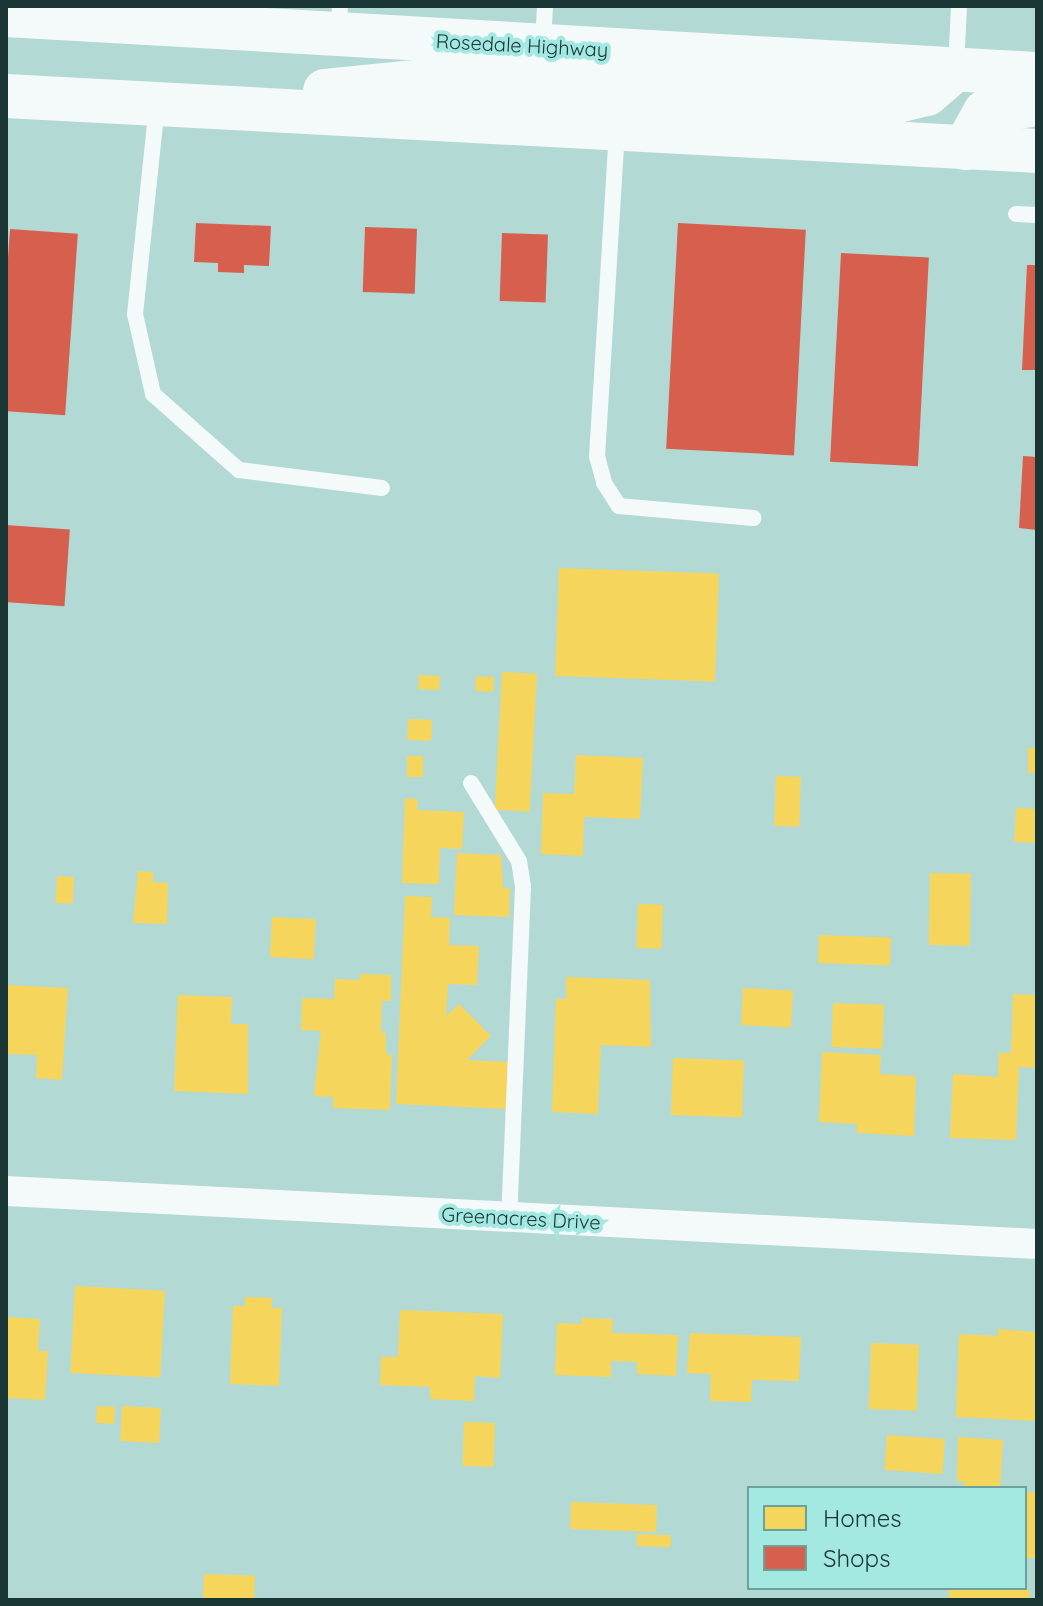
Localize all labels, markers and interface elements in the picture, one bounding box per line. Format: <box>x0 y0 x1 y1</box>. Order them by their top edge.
street label: Rosedale Highway <box>435 29 609 61</box>
street label: Greenacres Drive <box>441 1202 601 1234</box>
legend <box>747 1486 1027 1590</box>
text: Homes <box>823 1503 901 1533</box>
text: Shops <box>823 1543 890 1573</box>

